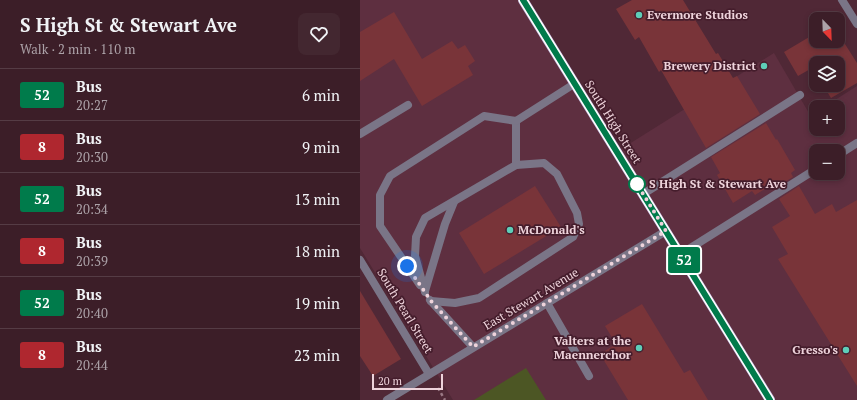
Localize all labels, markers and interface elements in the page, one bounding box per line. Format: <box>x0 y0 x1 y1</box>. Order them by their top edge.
place label: Evermore Studios <box>647 7 748 22</box>
marker: Evermore Studios <box>634 10 644 20</box>
text: S High St & Stewart Ave <box>20 12 237 37</box>
north arrow <box>809 12 845 48</box>
map controls <box>809 12 845 180</box>
button: heart <box>298 13 340 55</box>
text: Walk · 2 min · 110 m <box>20 40 135 58</box>
button: layers <box>809 56 845 92</box>
place label: Brewery District <box>664 58 756 73</box>
marker: Brewery District <box>759 61 769 71</box>
text: Bus <box>76 76 102 96</box>
street label: South High Street <box>582 77 645 166</box>
text: 52 <box>34 85 50 104</box>
text: 6 min <box>302 85 340 105</box>
text: 20:27 <box>76 96 108 114</box>
button: + <box>809 100 845 136</box>
text: Bus <box>76 128 102 148</box>
text: 8 <box>38 137 46 156</box>
text: 9 min <box>302 137 340 157</box>
button: − <box>809 144 845 180</box>
text: 20:30 <box>76 148 108 166</box>
marker: S High St & Stewart Ave <box>628 175 646 193</box>
place label: S High St & Stewart Ave <box>649 176 787 191</box>
text: Bus <box>76 180 102 200</box>
text: 52 <box>34 189 50 208</box>
text: 13 min <box>294 189 340 209</box>
text: 20:34 <box>76 200 108 218</box>
place label: McDonald's <box>518 222 585 237</box>
marker: McDonald's <box>505 225 515 235</box>
text: Bus <box>76 232 102 252</box>
text: 8 <box>38 241 46 260</box>
text: 18 min <box>294 241 340 261</box>
line badge: 52 <box>666 247 702 273</box>
text: 52 <box>676 250 692 269</box>
text: 20:39 <box>76 252 108 270</box>
your location <box>397 256 417 276</box>
street label: East Stewart Avenue <box>480 264 581 333</box>
street label: South Pearl Street <box>374 266 437 356</box>
text: Bus <box>76 284 102 304</box>
text: 52 <box>34 293 50 312</box>
text: 19 min <box>294 293 340 313</box>
text: 20:40 <box>76 304 108 322</box>
place label: Valters at the Maennerchor <box>554 333 632 362</box>
text: Bus <box>76 336 102 356</box>
place label: Gresso's <box>792 342 839 357</box>
marker: Valters at the Maennerchor <box>634 343 644 353</box>
text: 8 <box>38 345 46 364</box>
text: 23 min <box>294 345 340 365</box>
marker: Gresso's <box>841 345 851 355</box>
text: 20:44 <box>76 356 108 374</box>
scale bar <box>372 372 443 391</box>
text: 20 m <box>378 374 402 388</box>

